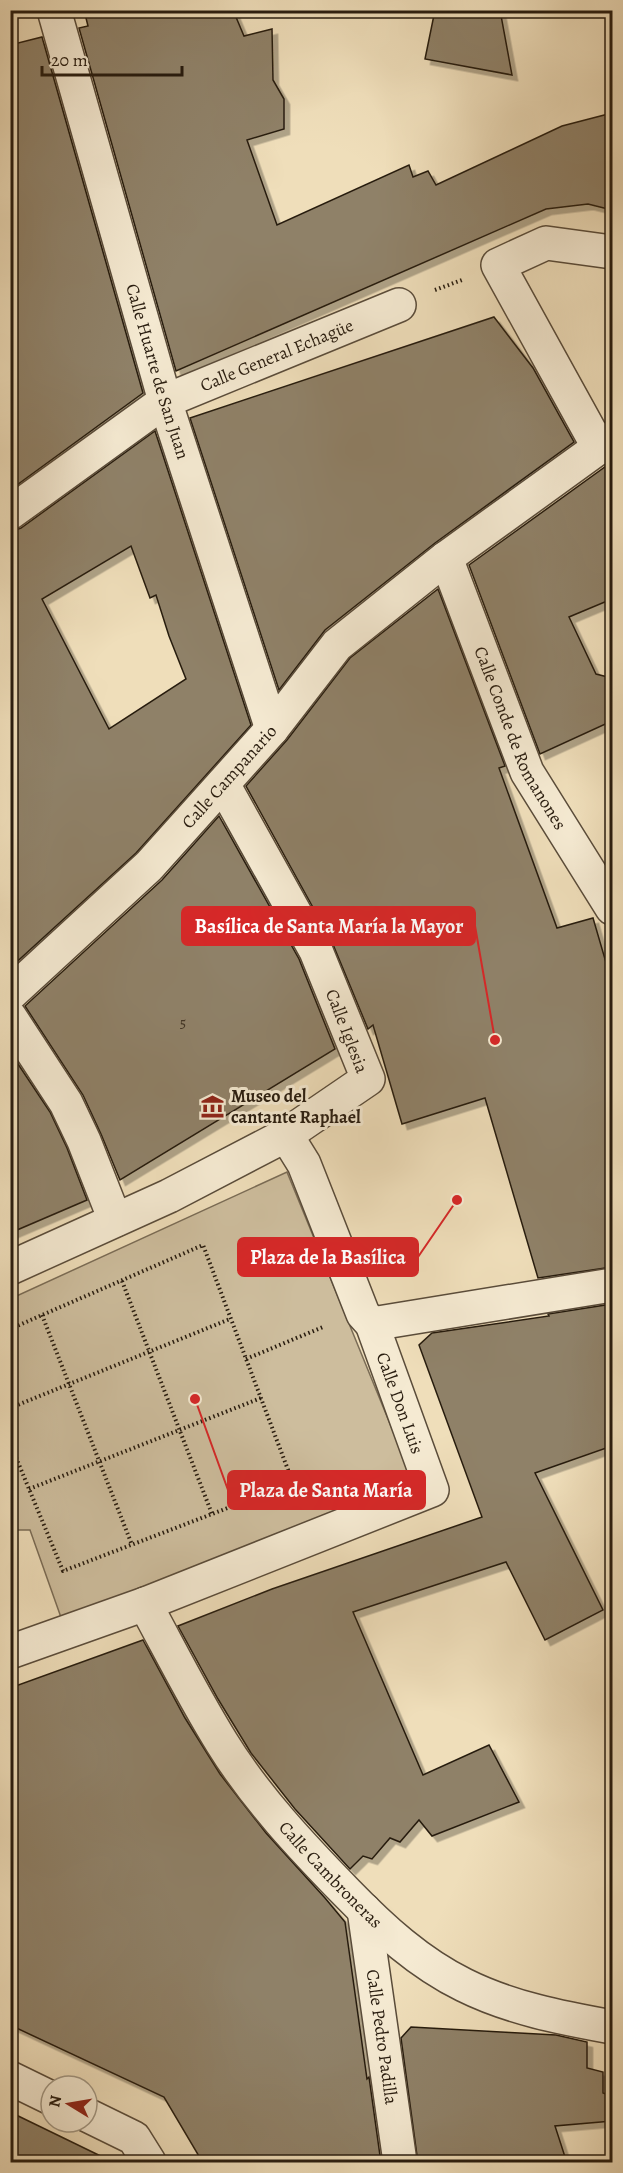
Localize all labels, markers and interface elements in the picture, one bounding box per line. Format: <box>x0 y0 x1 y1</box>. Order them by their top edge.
scale bar <box>42 39 182 77</box>
text: 20 m <box>51 48 88 72</box>
street label: Calle Huarte de San Juan <box>120 281 195 462</box>
street label: Calle General Echagüe <box>196 313 357 397</box>
street label: Calle Conde de Romanones <box>469 643 572 834</box>
street label: Calle Campanario <box>176 720 282 834</box>
callout: Basílica de Santa María la Mayor <box>182 907 475 945</box>
text: Basílica de Santa María la Mayor <box>195 913 463 940</box>
street label: Calle Iglesia <box>320 985 374 1077</box>
house number: 5 <box>180 1013 186 1033</box>
place label: Museo del cantante Raphael <box>231 1084 361 1129</box>
museum icon: Museo del cantante Raphael <box>200 1093 226 1119</box>
callout: Plaza de la Basílica <box>238 1238 418 1276</box>
text: Plaza de la Basílica <box>250 1244 406 1271</box>
street label: Calle Don Luis <box>371 1349 429 1457</box>
callout: Plaza de Santa María <box>228 1471 425 1509</box>
text: Plaza de Santa María <box>239 1477 413 1504</box>
street label: Calle Cambroneras <box>273 1816 388 1934</box>
street label: Calle Pedro Padilla <box>361 1968 404 2106</box>
north arrow <box>39 2074 99 2134</box>
text: N <box>43 2093 67 2109</box>

